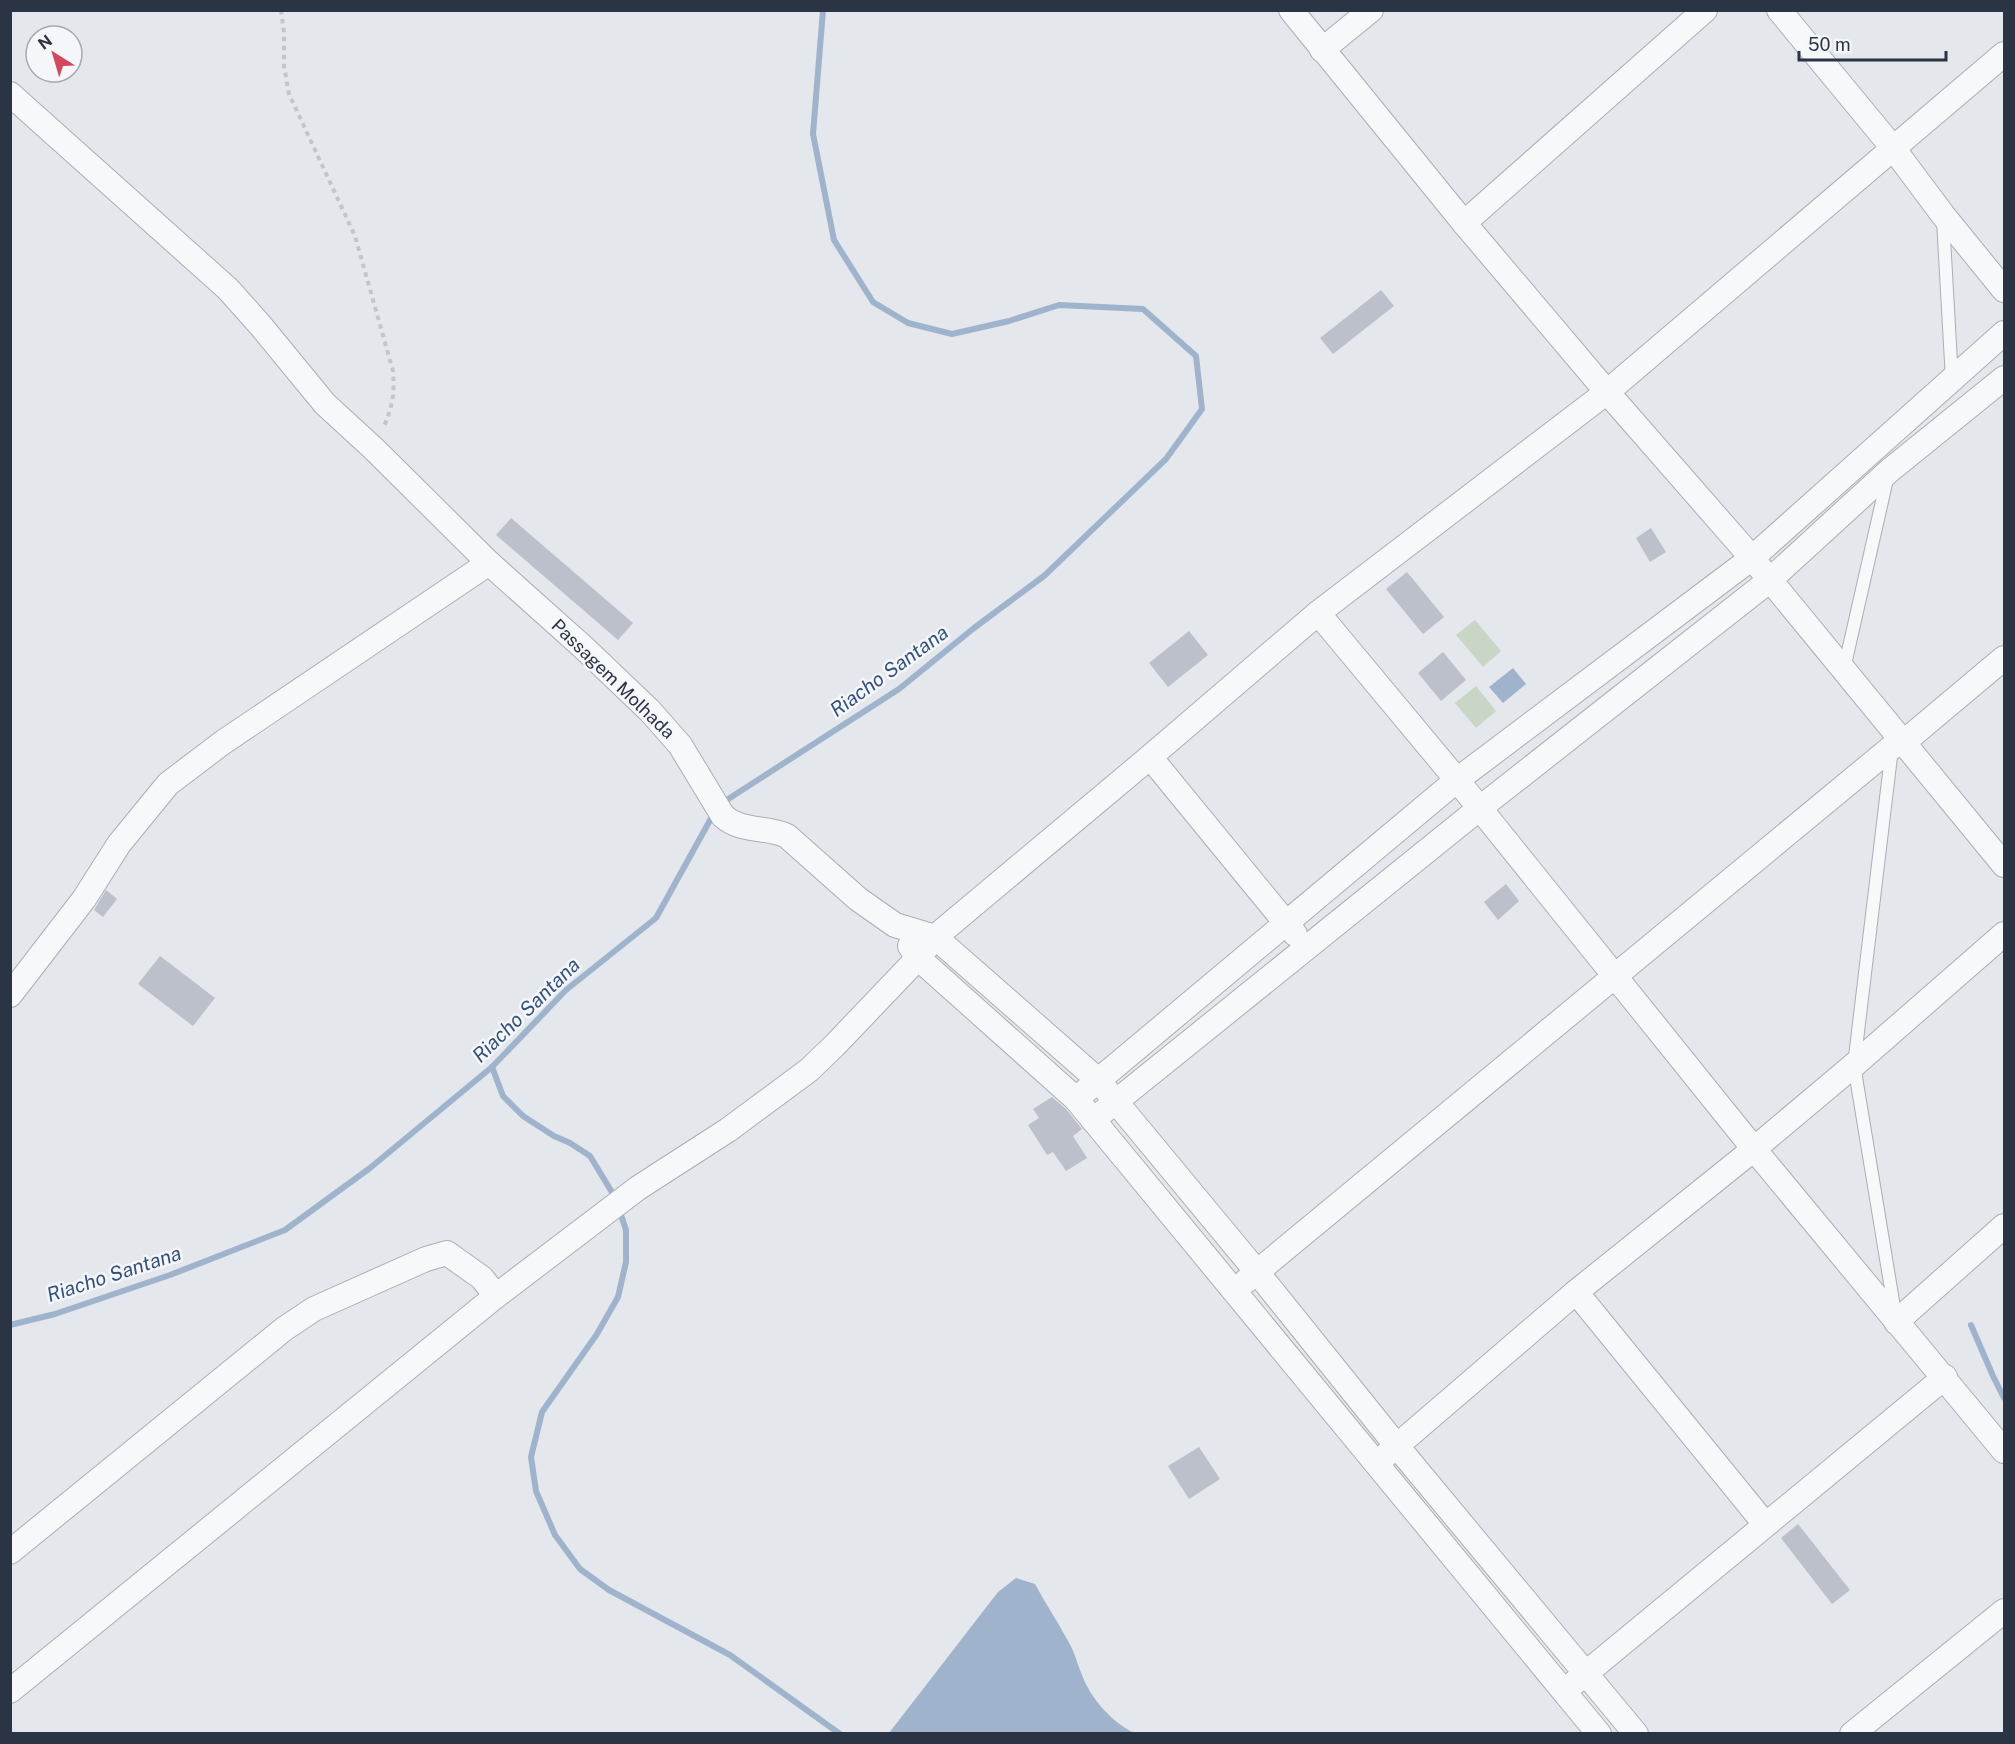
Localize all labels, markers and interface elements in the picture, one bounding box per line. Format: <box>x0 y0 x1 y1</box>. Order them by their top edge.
north arrow <box>24 24 84 84</box>
scale bar <box>1799 24 1946 62</box>
text: N <box>35 31 56 54</box>
text: 50 m <box>1808 34 1851 55</box>
street label: Passagem Molhada <box>548 615 679 743</box>
water label: Riacho Santana <box>825 620 953 722</box>
water label: Riacho Santana <box>467 953 585 1067</box>
water label: Riacho Santana <box>44 1241 184 1307</box>

